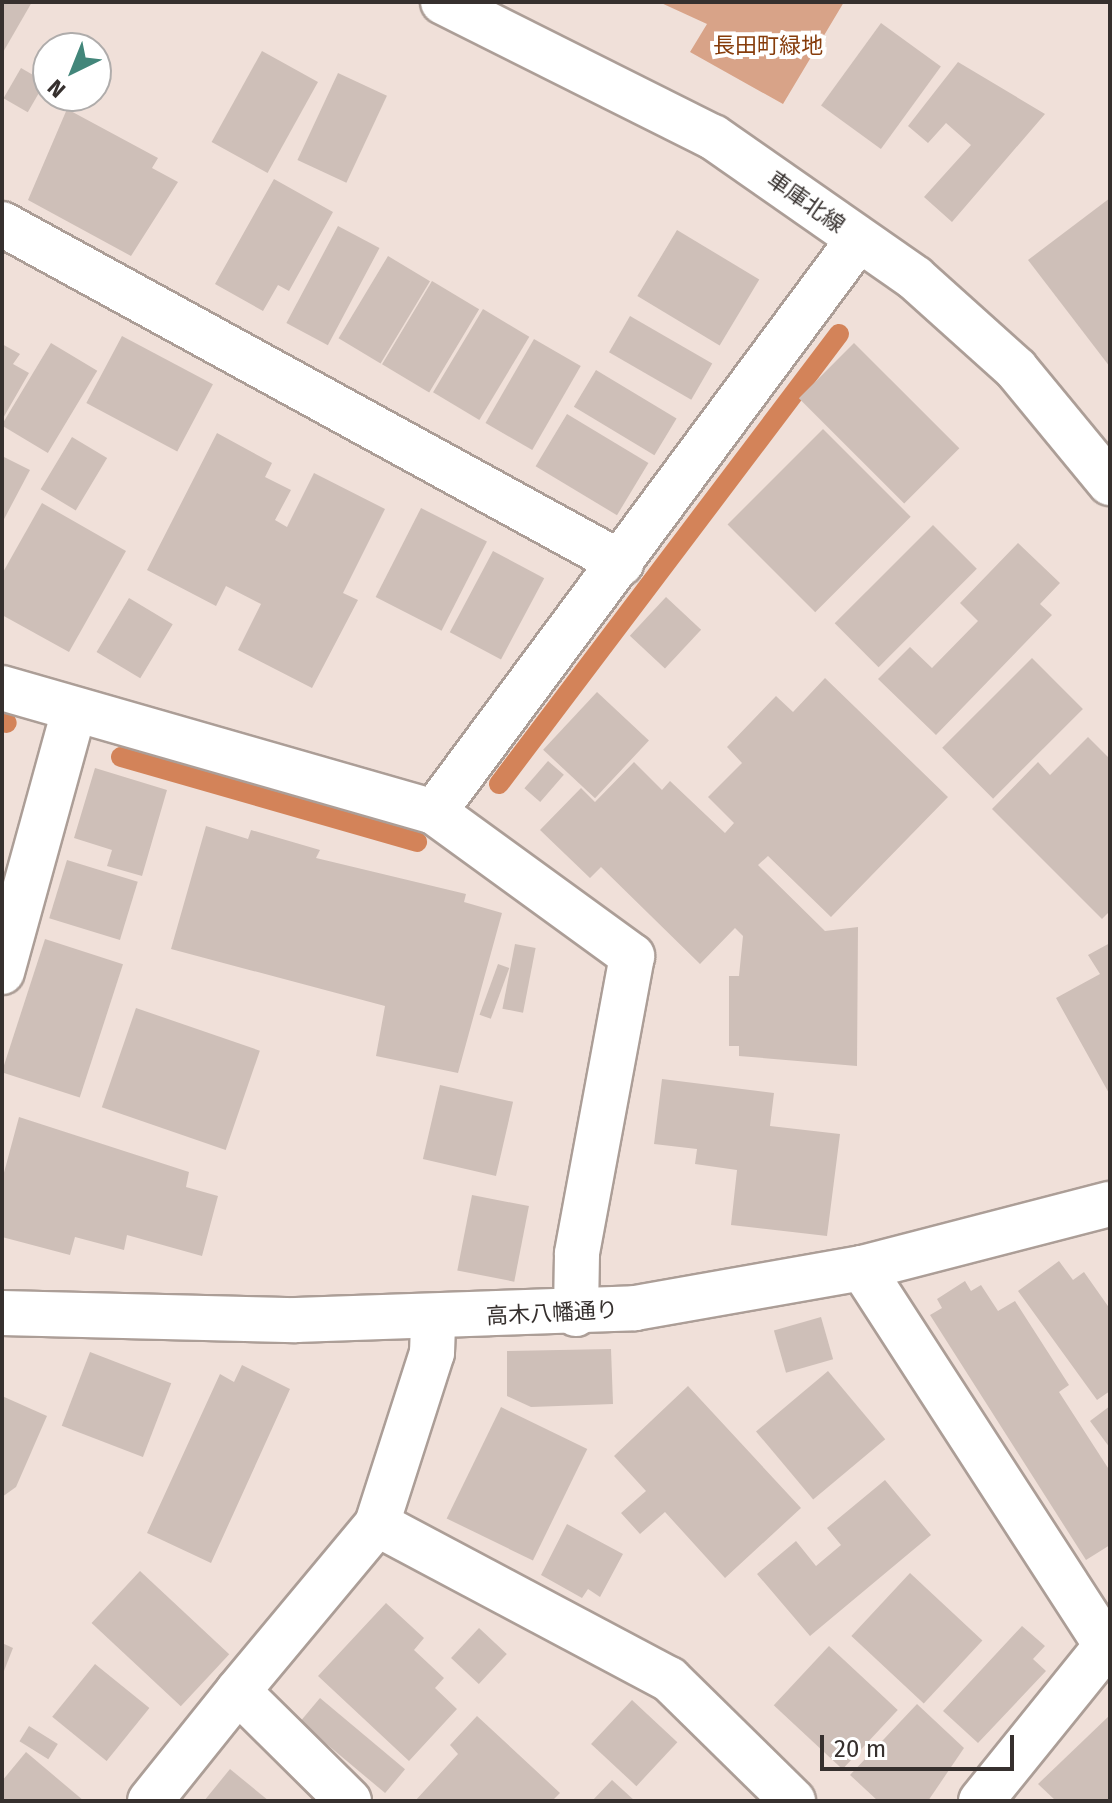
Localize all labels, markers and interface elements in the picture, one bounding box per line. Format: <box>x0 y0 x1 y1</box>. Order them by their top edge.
north arrow <box>32 32 112 112</box>
park label: 長田町緑地 <box>713 33 823 59</box>
text: N <box>42 74 71 103</box>
street label: 車庫北線 <box>762 166 850 238</box>
street label: 高木八幡通り <box>485 1296 619 1330</box>
scale bar <box>824 1719 1018 1769</box>
text: 20 m <box>834 1735 886 1763</box>

